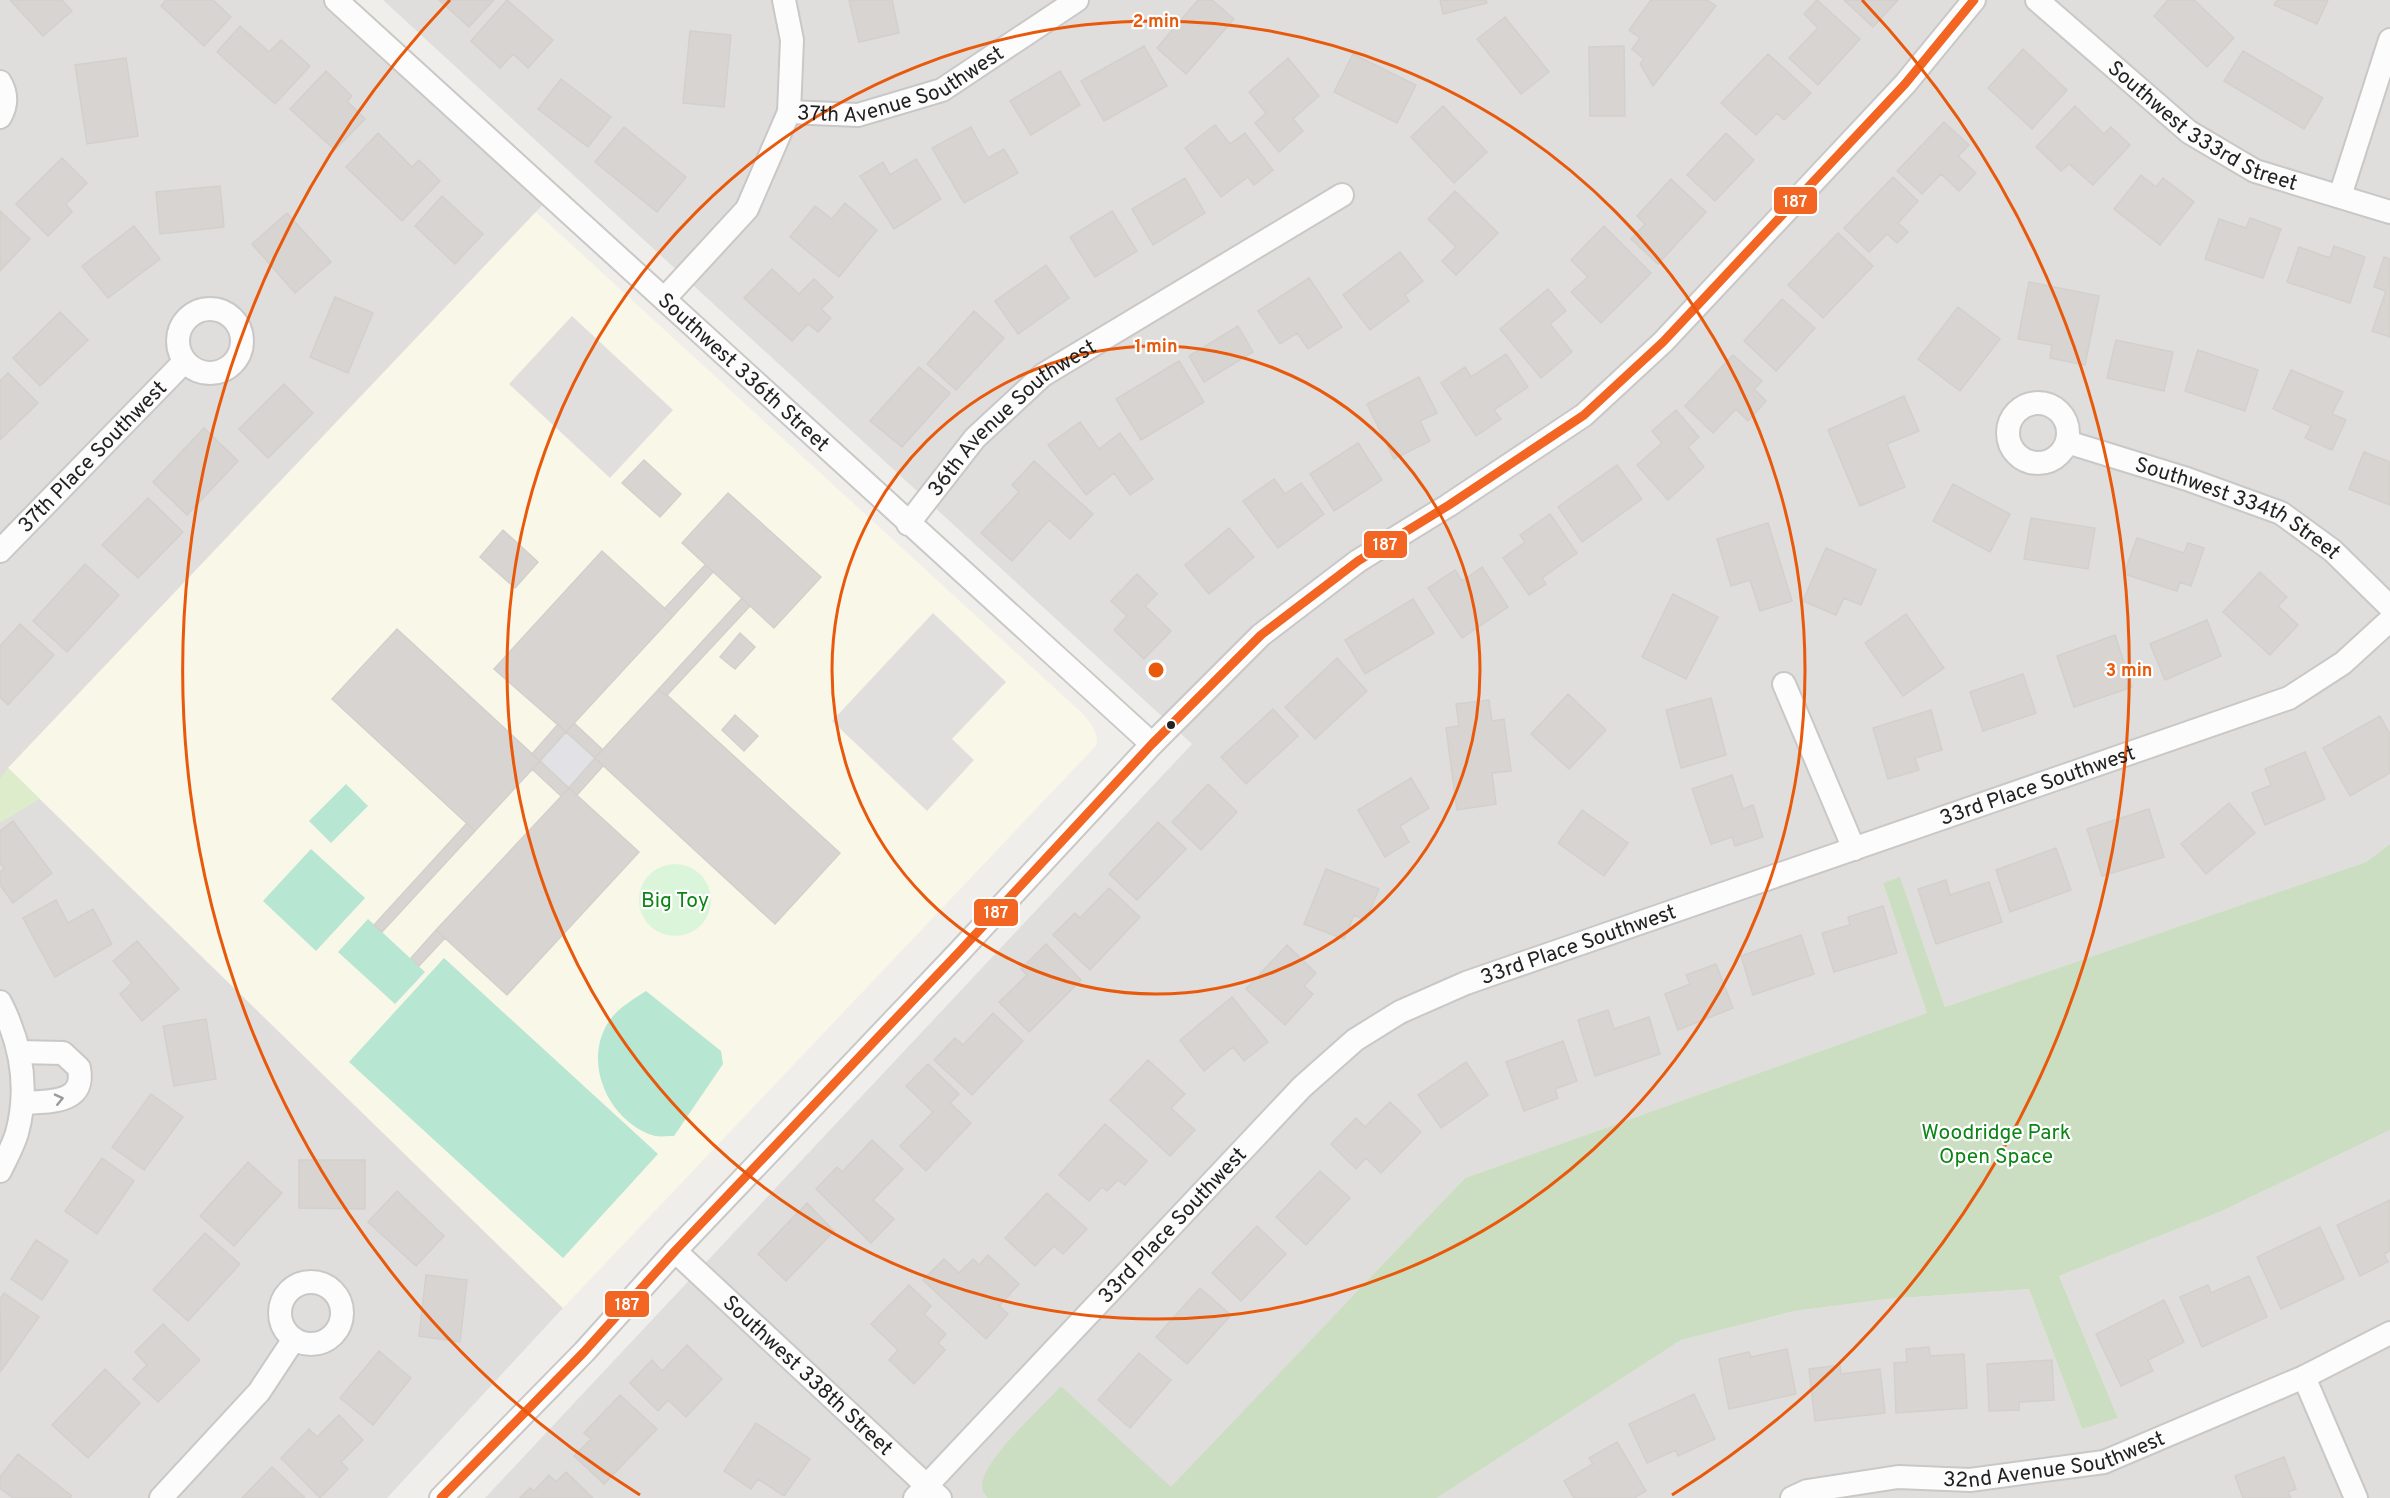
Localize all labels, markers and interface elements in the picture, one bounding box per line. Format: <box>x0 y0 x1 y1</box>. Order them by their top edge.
text: 2 min <box>1132 11 1180 34</box>
street label: 37th Avenue Southwest <box>796 41 1010 130</box>
street label: Southwest 333rd Street <box>2101 55 2300 198</box>
line badge: 187 <box>1773 186 1818 215</box>
text: 187 <box>1783 193 1807 213</box>
street label: Southwest 336th Street <box>651 288 835 458</box>
street label: 36th Avenue Southwest <box>922 334 1102 503</box>
text: 1 min <box>1134 336 1178 359</box>
street label: 37th Place Southwest <box>13 376 173 539</box>
street label: Southwest 334th Street <box>2131 452 2346 566</box>
line badge: 187 <box>1363 530 1408 559</box>
text: 187 <box>1373 536 1397 556</box>
centre of rings <box>1146 660 1166 680</box>
text: 3 min <box>2106 660 2152 683</box>
unlabelled marker <box>1165 719 1177 731</box>
street label: 33rd Place Southwest <box>1936 740 2139 833</box>
park label: Big Toy <box>641 888 709 915</box>
line badge: 187 <box>973 898 1019 927</box>
street label: 33rd Place Southwest <box>1477 899 1680 992</box>
text: 187 <box>984 904 1008 924</box>
one-way arrow <box>54 1093 64 1106</box>
park label: Woodridge Park Open Space <box>1921 1120 2071 1171</box>
street label: 33rd Place Southwest <box>1093 1142 1253 1310</box>
line badge: 187 <box>604 1290 650 1318</box>
street label: Southwest 338th Street <box>716 1290 898 1462</box>
text: 187 <box>615 1296 639 1316</box>
street label: 32nd Avenue Southwest <box>1942 1426 2169 1495</box>

